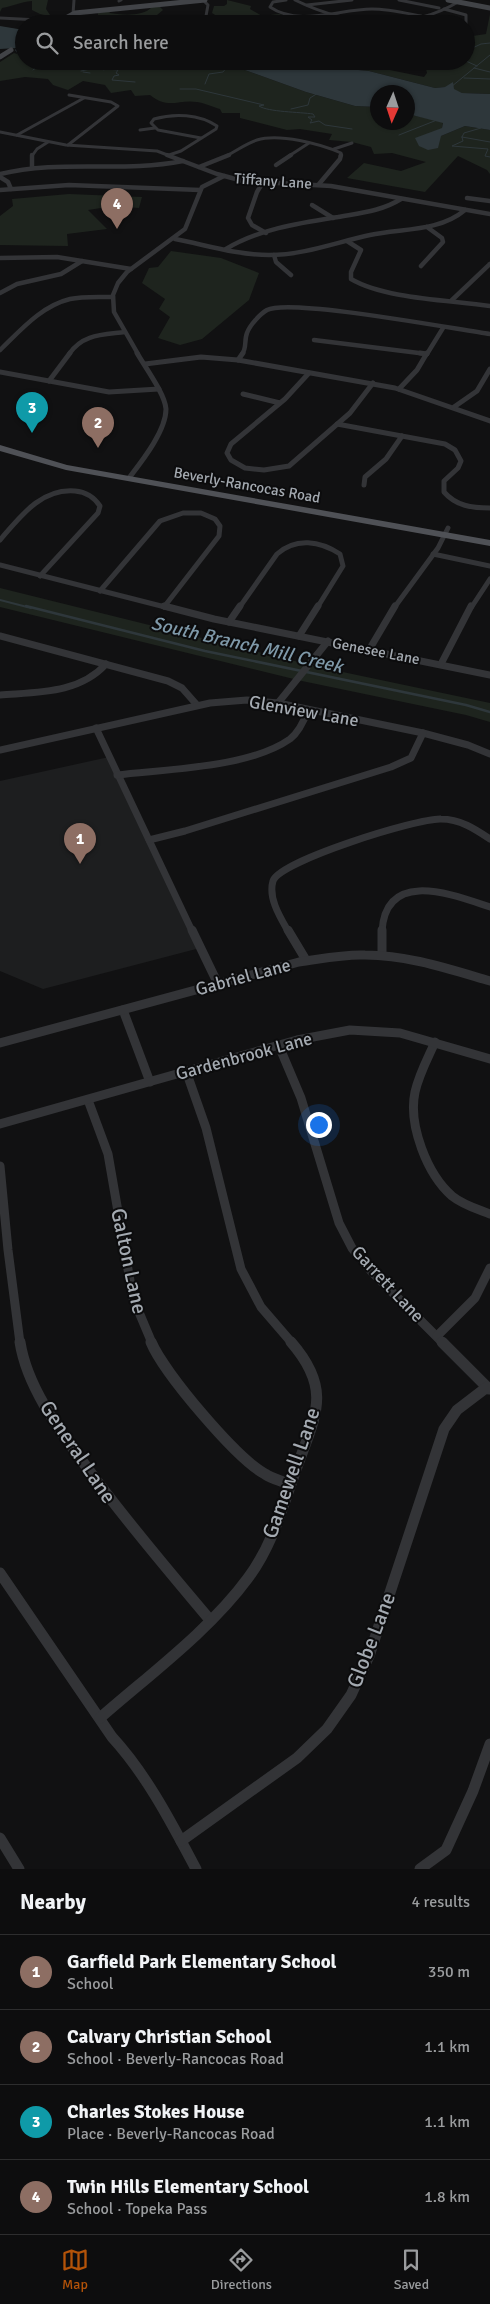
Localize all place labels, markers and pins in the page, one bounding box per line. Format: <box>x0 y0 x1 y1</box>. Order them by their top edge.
pin: 4 <box>101 188 133 229</box>
pin: 3 <box>16 392 48 433</box>
pin: 2 <box>82 407 114 448</box>
pin: 1 <box>64 823 96 864</box>

